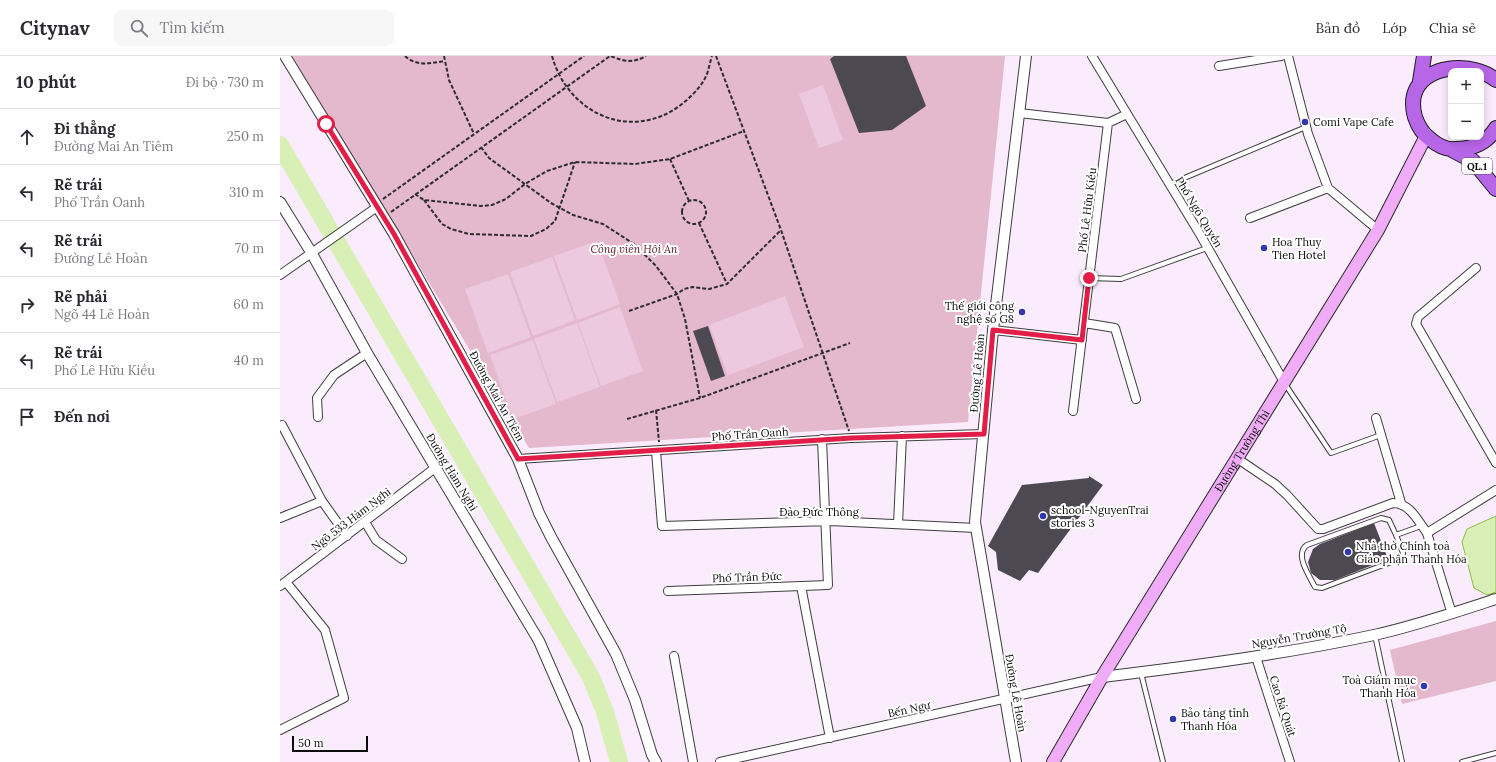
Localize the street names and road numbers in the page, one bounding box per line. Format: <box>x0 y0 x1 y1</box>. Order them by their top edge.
road number: QL.1 <box>1462 158 1492 174</box>
street label: Phố Lê Hữu Kiều <box>1075 166 1099 253</box>
street label: Phố Ngô Quyền <box>1172 174 1226 250</box>
street label: Đường Lê Hoàn <box>967 333 987 413</box>
street label: Đường Mai An Tiêm <box>466 348 528 444</box>
street label: Đường Trường Thi <box>1211 407 1272 494</box>
street label: Phố Trần Oanh <box>711 424 789 444</box>
street label: Đường Hàm Nghi <box>423 431 481 513</box>
street label: Ngõ 533 Hàm Nghi <box>308 484 394 554</box>
street label: Đào Đức Thông <box>779 505 860 519</box>
street label: Phố Trần Đức <box>712 569 782 585</box>
street label: Nguyễn Trường Tộ <box>1250 621 1348 651</box>
street label: Đường Lê Hoàn <box>1002 653 1030 734</box>
street label: Cao Bá Quát <box>1267 674 1300 739</box>
street label: Bến Ngự <box>886 697 933 720</box>

